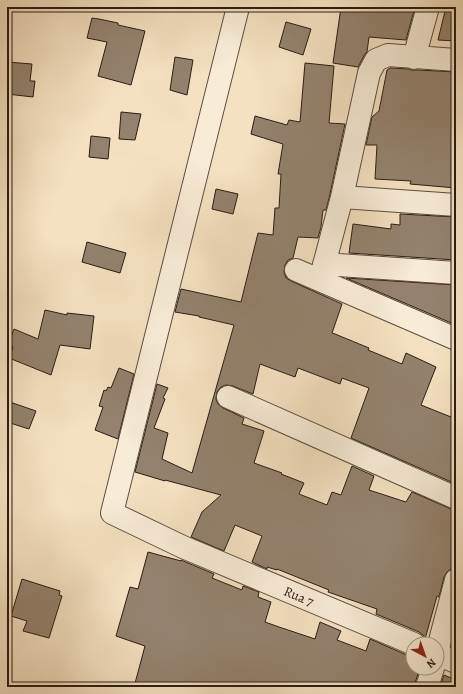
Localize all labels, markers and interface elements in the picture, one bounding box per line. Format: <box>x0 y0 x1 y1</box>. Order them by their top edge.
street label: Rua 7 <box>281 582 317 611</box>
north arrow <box>405 636 445 676</box>
text: N <box>423 655 439 671</box>

